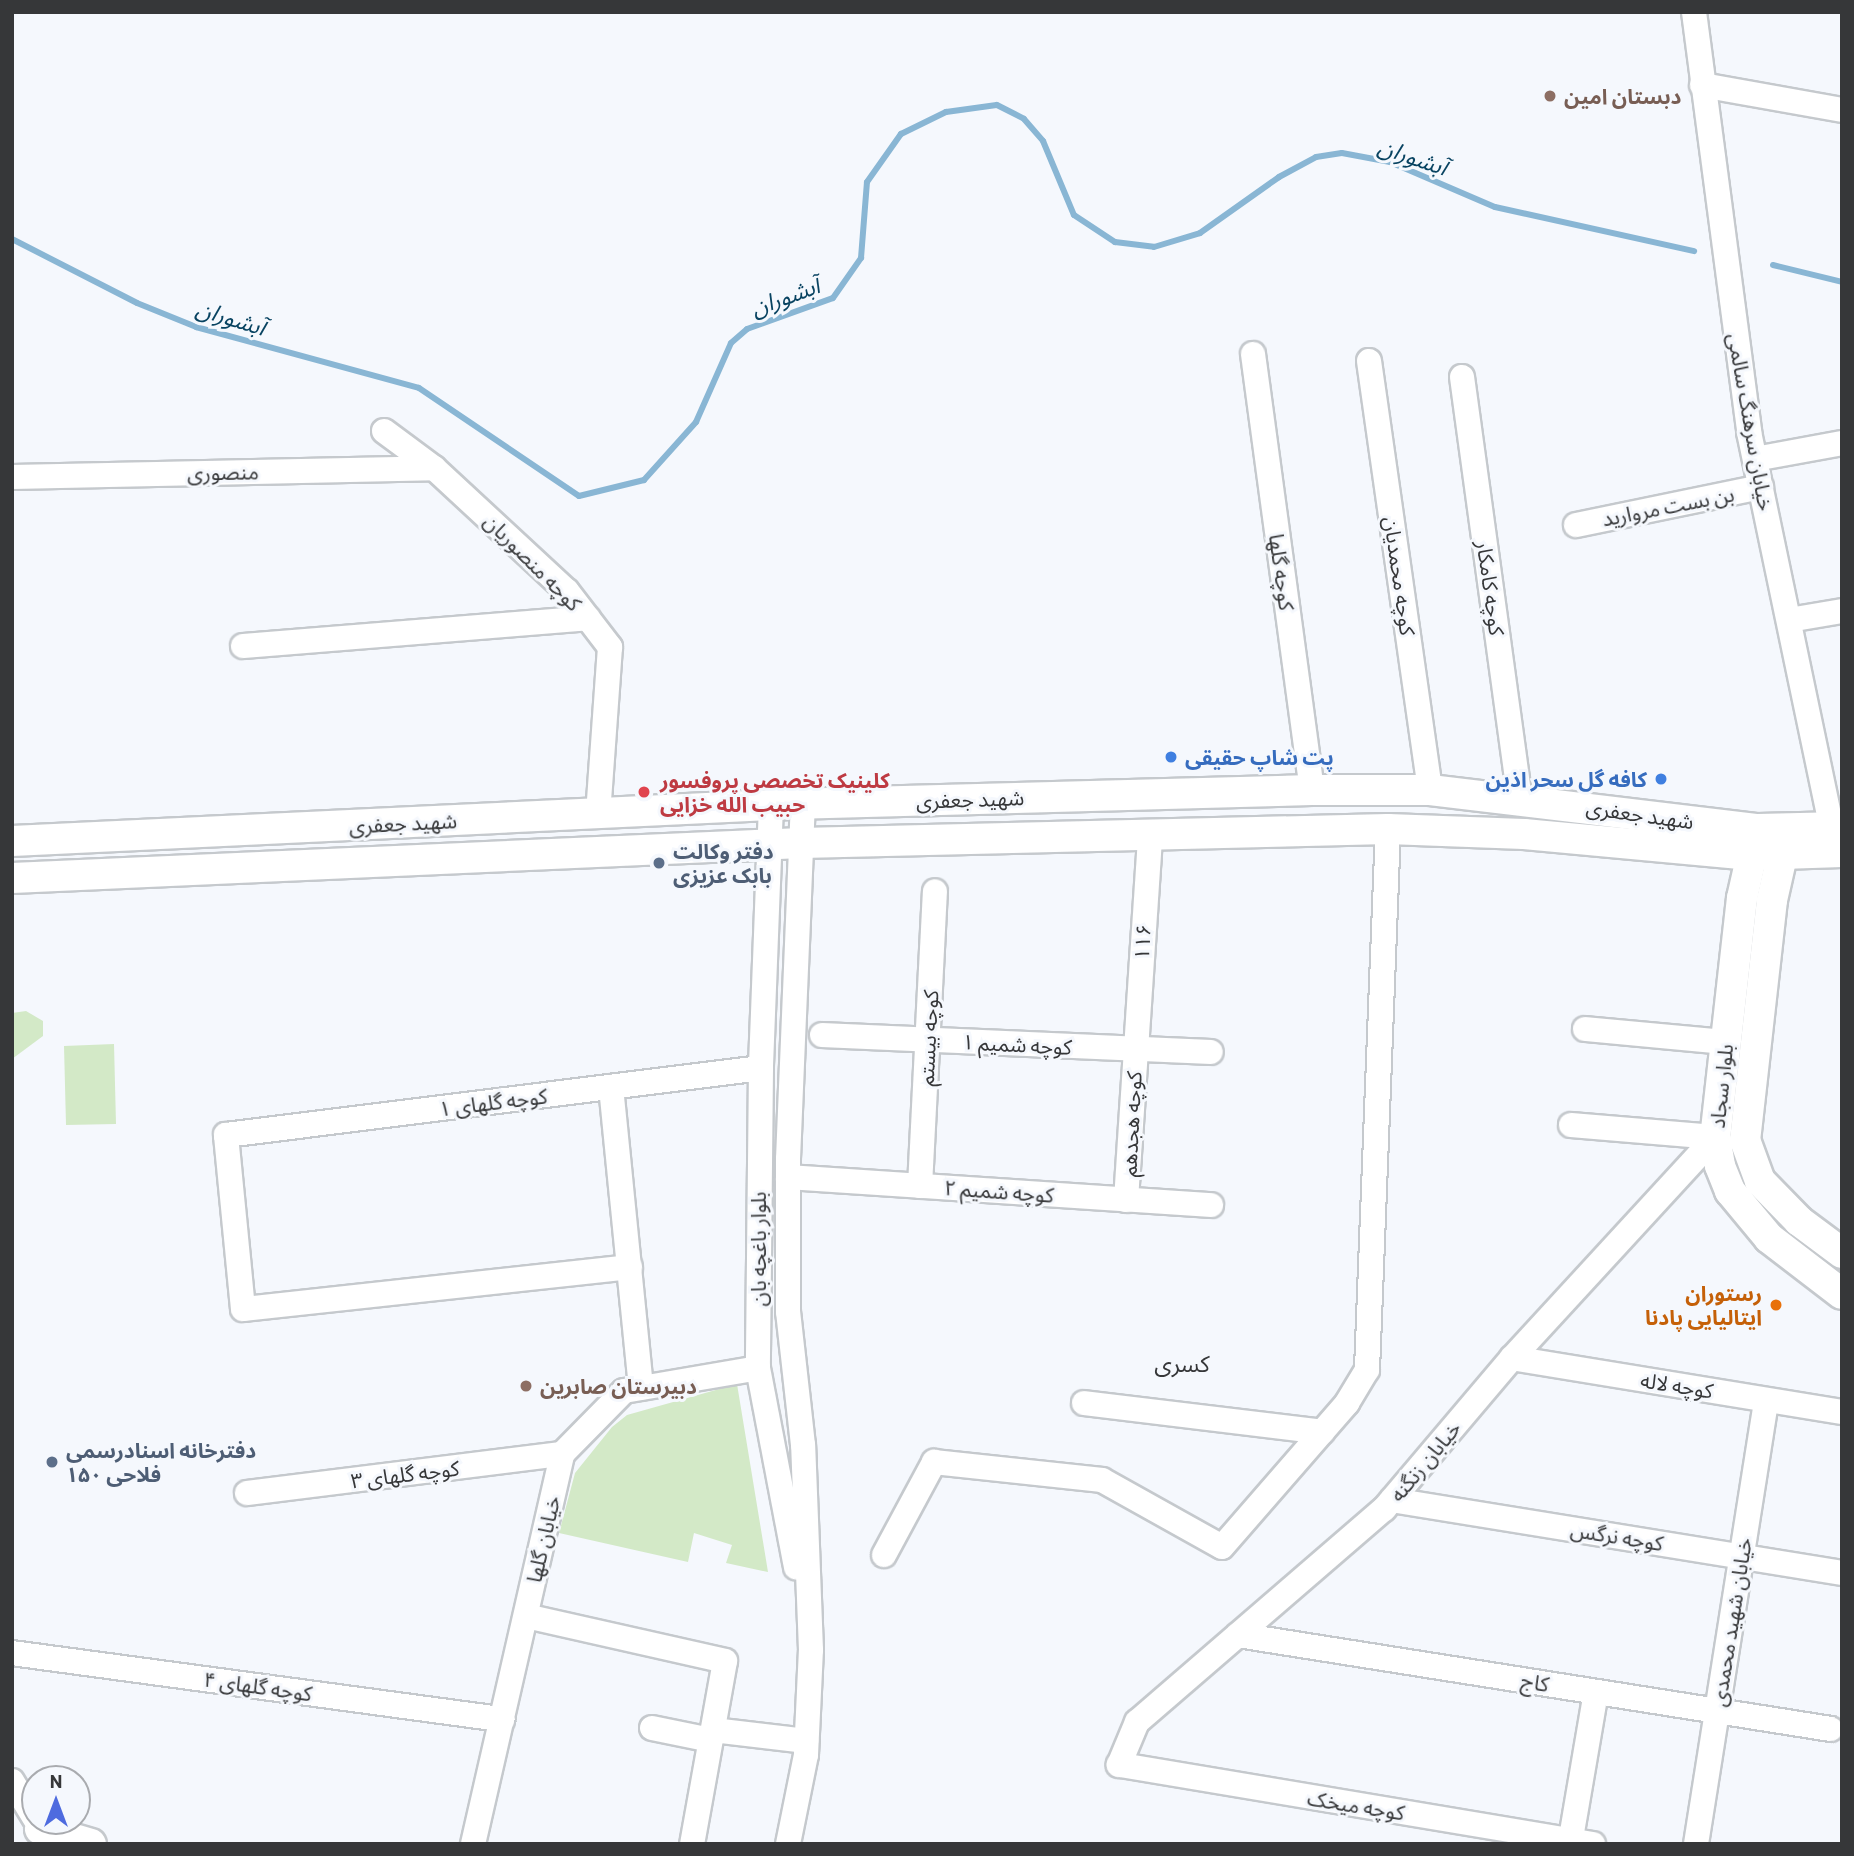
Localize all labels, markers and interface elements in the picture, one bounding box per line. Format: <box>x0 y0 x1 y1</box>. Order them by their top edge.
place label: دبستان امین <box>1564 83 1681 109</box>
marker: دبستان امین <box>1542 88 1558 104</box>
water label: آبشوران <box>1375 131 1451 181</box>
water label: آبشوران <box>747 271 823 321</box>
water label: آبشوران <box>193 293 269 341</box>
street label: خیابان سرهنگ سالمی <box>1723 331 1779 513</box>
street label: منصوری <box>187 459 259 485</box>
street label: بن بست مروارید <box>1600 481 1736 531</box>
street label: کوچه منصوریان <box>479 508 587 616</box>
street label: کوچه محمدیان <box>1379 515 1421 637</box>
street label: کوچه گلها <box>1264 532 1300 612</box>
street label: کوچه کامکار <box>1472 539 1510 637</box>
place label: پت شاپ حقیقی <box>1185 744 1334 770</box>
marker: پت شاپ حقیقی <box>1163 749 1179 765</box>
place label: کافه گل سحر اذین <box>1486 766 1647 792</box>
place label: کلینیک تخصصی پروفسور حبیب الله خزایی <box>660 767 890 817</box>
marker: کافه گل سحر اذین <box>1653 771 1669 787</box>
marker: کلینیک تخصصی پروفسور حبیب الله خزایی <box>634 782 654 802</box>
street label: شهید جعفری <box>915 785 1025 813</box>
street label: شهید جعفری <box>1585 794 1695 834</box>
street label: شهید جعفری <box>348 808 458 838</box>
place label: دفتر وکالت بابک عزیزی <box>673 838 774 888</box>
marker: دفتر وکالت بابک عزیزی <box>651 855 667 871</box>
street label: ۱۱۶ <box>1128 923 1156 961</box>
street label: کوچه بیستم <box>913 989 943 1087</box>
street label: کوچه شمیم ۱ <box>962 1029 1072 1059</box>
street label: بلوار سجاد <box>1704 1043 1738 1129</box>
street label: کوچه هجدهم <box>1116 1071 1146 1177</box>
street label: کوچه گلهای ۱ <box>437 1083 549 1121</box>
street label: کوچه شمیم ۲ <box>943 1175 1055 1207</box>
street label: بلوار باغچه بان <box>745 1191 771 1307</box>
place label: رستوران ایتالیایی پادنا <box>1645 1280 1762 1330</box>
marker: رستوران ایتالیایی پادنا <box>1768 1297 1784 1313</box>
district label: کسری <box>1154 1349 1210 1377</box>
street label: کوچه لاله <box>1639 1367 1715 1403</box>
place label: دبیرستان صابرین <box>540 1373 697 1399</box>
marker: دبیرستان صابرین <box>518 1378 534 1394</box>
street label: خیابان زنگنه <box>1384 1416 1466 1506</box>
place label: دفترخانه اسنادرسمی ۱۵۰ فلاحی <box>66 1437 256 1487</box>
marker: دفترخانه اسنادرسمی ۱۵۰ فلاحی <box>44 1454 60 1470</box>
street label: کوچه گلهای ۳ <box>349 1455 461 1493</box>
street label: خیابان گلها <box>521 1493 565 1585</box>
street label: کوچه نرگس <box>1569 1516 1665 1556</box>
street label: خیابان شهید محمدی <box>1705 1536 1757 1708</box>
street label: کوچه گلهای ۴ <box>202 1666 314 1706</box>
street label: کاج <box>1519 1667 1551 1697</box>
north arrow <box>21 1765 91 1835</box>
text: N <box>50 1769 62 1792</box>
street label: کوچه میخک <box>1306 1785 1406 1825</box>

